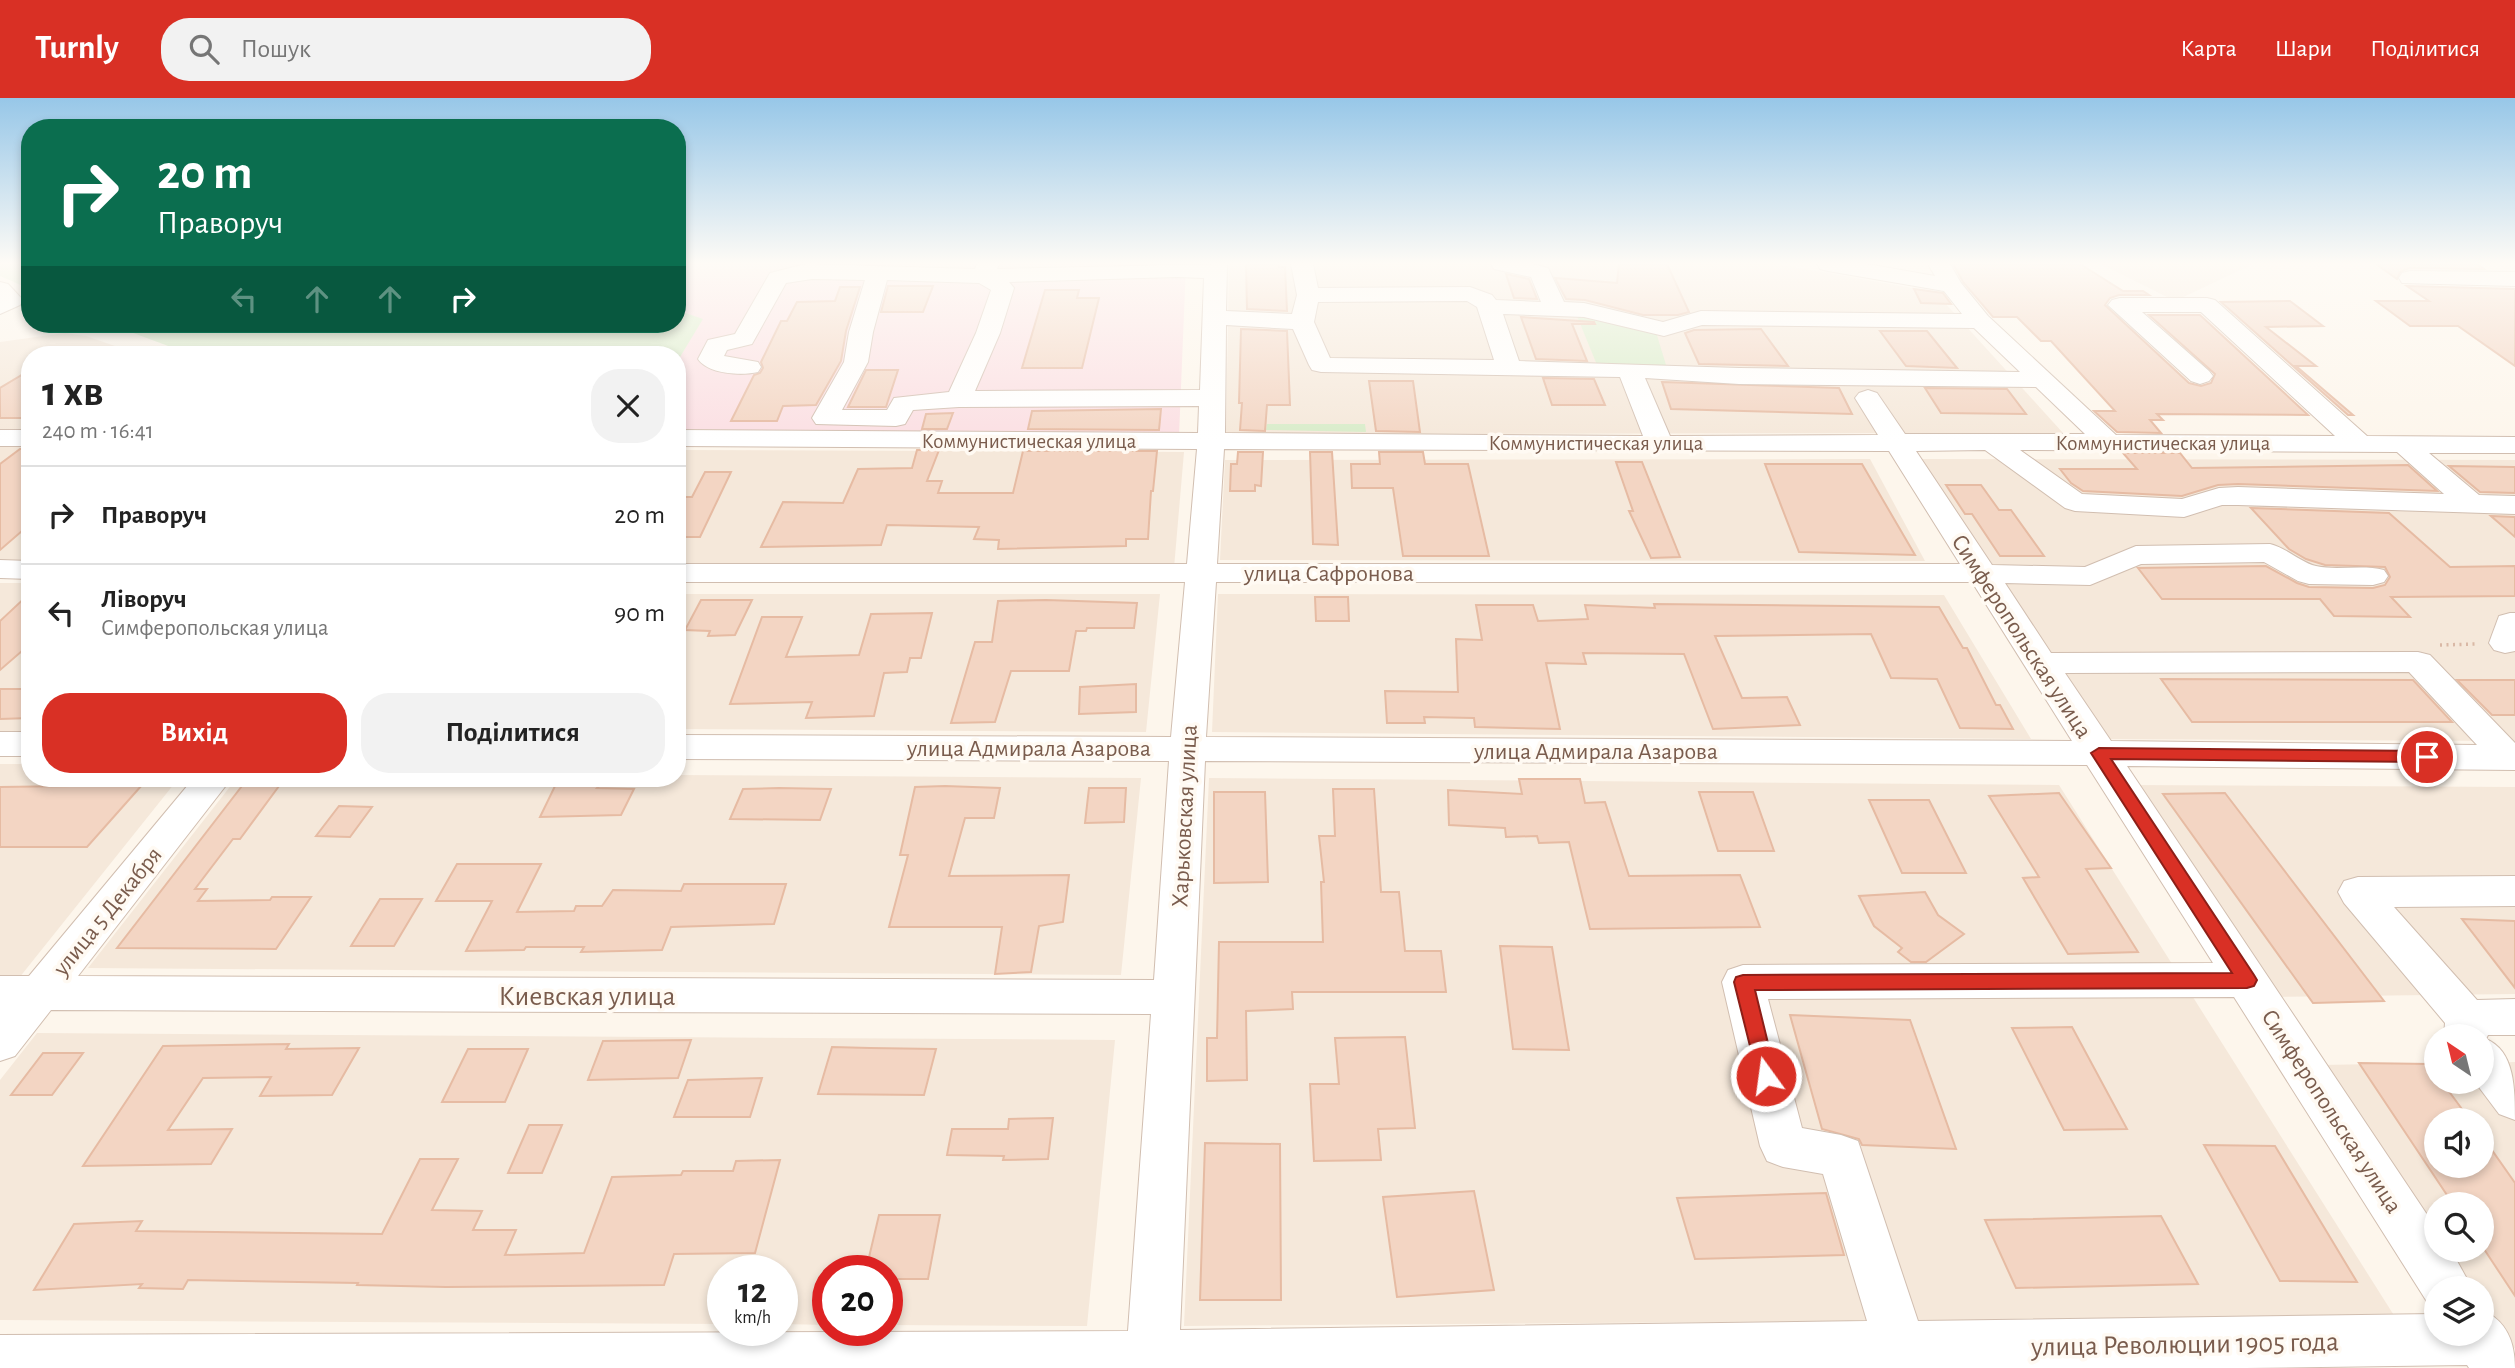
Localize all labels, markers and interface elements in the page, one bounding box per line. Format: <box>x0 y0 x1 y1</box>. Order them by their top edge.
search box <box>161 18 651 81</box>
icon: search <box>185 30 223 68</box>
text: Turnly <box>35 32 119 65</box>
text: Пошук <box>241 36 311 62</box>
text: Карта <box>2180 37 2237 61</box>
text: Шари <box>2275 37 2332 61</box>
text: Поділитися <box>2370 37 2480 61</box>
icon: right <box>42 147 133 238</box>
text: 20 m <box>157 149 253 198</box>
text: Праворуч <box>157 207 283 239</box>
icon: left <box>225 280 263 318</box>
icon: ahead <box>298 280 336 318</box>
icon: ahead <box>371 280 409 318</box>
icon: right <box>444 280 482 318</box>
button: close <box>591 369 665 443</box>
text: 1 хв <box>42 371 104 413</box>
text: 240 m · 16:41 <box>42 420 154 443</box>
street label: Коммунистическая улица <box>922 431 1137 452</box>
street label: Коммунистическая улица <box>1489 433 1704 454</box>
street label: Коммунистическая улица <box>2056 433 2271 454</box>
icon: right <box>42 496 80 534</box>
text: Праворуч <box>101 502 207 528</box>
text: 20 m <box>614 502 665 528</box>
street label: Симферопольская улица <box>1946 530 2096 743</box>
street label: улица Сафронова <box>1243 562 1414 586</box>
text: Ліворуч <box>101 586 187 612</box>
icon: left <box>42 594 80 632</box>
text: 90 m <box>614 600 665 626</box>
text: Симферопольская улица <box>101 617 329 640</box>
button: Вихід <box>42 693 347 773</box>
button: Поділитися <box>361 693 665 773</box>
street label: Харьковская улица <box>1168 724 1202 908</box>
pin <box>2397 727 2457 787</box>
street label: улица Адмирала Азарова <box>906 737 1151 761</box>
icon: arrive <box>2408 738 2446 776</box>
street label: улица Адмирала Азарова <box>1473 740 1718 764</box>
street label: улица 5 Декабря <box>48 843 167 981</box>
street label: Киевская улица <box>499 983 676 1011</box>
street label: Симферопольская улица <box>2256 1005 2406 1218</box>
north arrow <box>2424 1024 2494 1094</box>
map controls <box>2424 1024 2494 1346</box>
position arrow <box>1729 1039 1803 1113</box>
button: sound <box>2424 1108 2494 1178</box>
button: search <box>2424 1192 2494 1262</box>
speed limit sign: 20 <box>812 1255 903 1346</box>
text: 12 <box>738 1274 767 1309</box>
button: layers <box>2424 1276 2494 1346</box>
text: km/h <box>734 1309 771 1327</box>
street label: улица Революции 1905 года <box>2030 1328 2339 1362</box>

